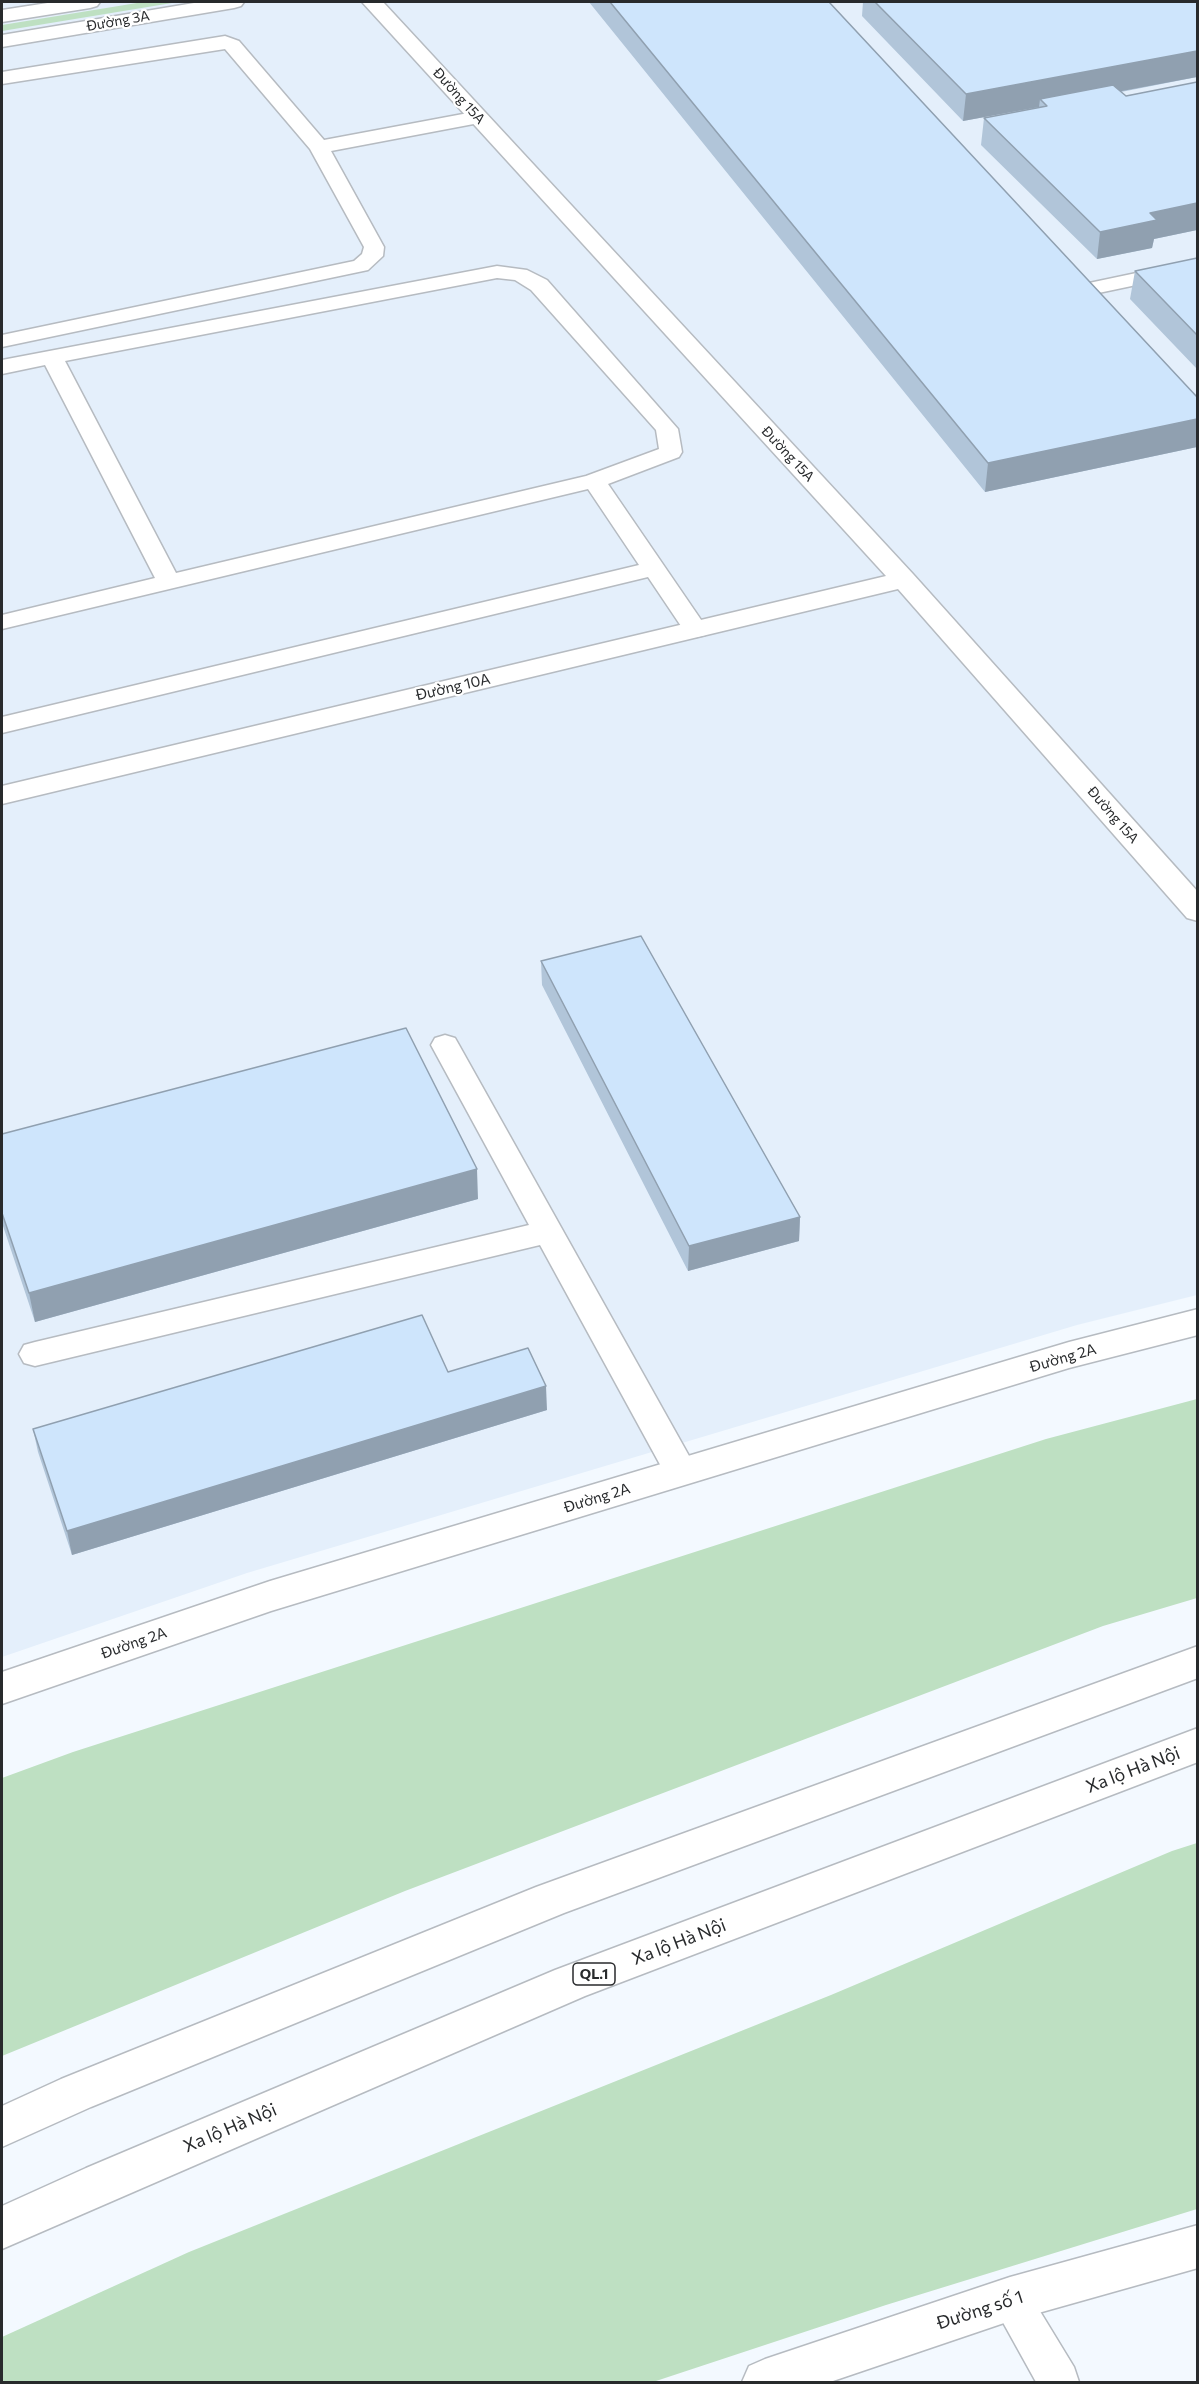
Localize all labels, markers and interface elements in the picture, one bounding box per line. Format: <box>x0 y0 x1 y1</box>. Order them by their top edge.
street label: Đường 3A <box>85 7 151 35</box>
street label: Đường 15A <box>429 64 489 128</box>
street label: Đường 15A <box>758 423 818 485</box>
street label: Đường 10A <box>414 670 492 704</box>
street label: Đường 15A <box>1084 783 1142 847</box>
street label: Đường 2A <box>1028 1340 1098 1376</box>
street label: Đường 2A <box>562 1479 632 1517</box>
street label: Đường 2A <box>99 1623 169 1663</box>
street label: Xa lộ Hà Nội <box>1083 1742 1183 1798</box>
street label: Xa lộ Hà Nội <box>629 1914 729 1970</box>
road number: QL.1 <box>573 1963 615 1985</box>
street label: Xa lộ Hà Nội <box>180 2099 280 2157</box>
street label: Đường số 1 <box>934 2286 1026 2334</box>

